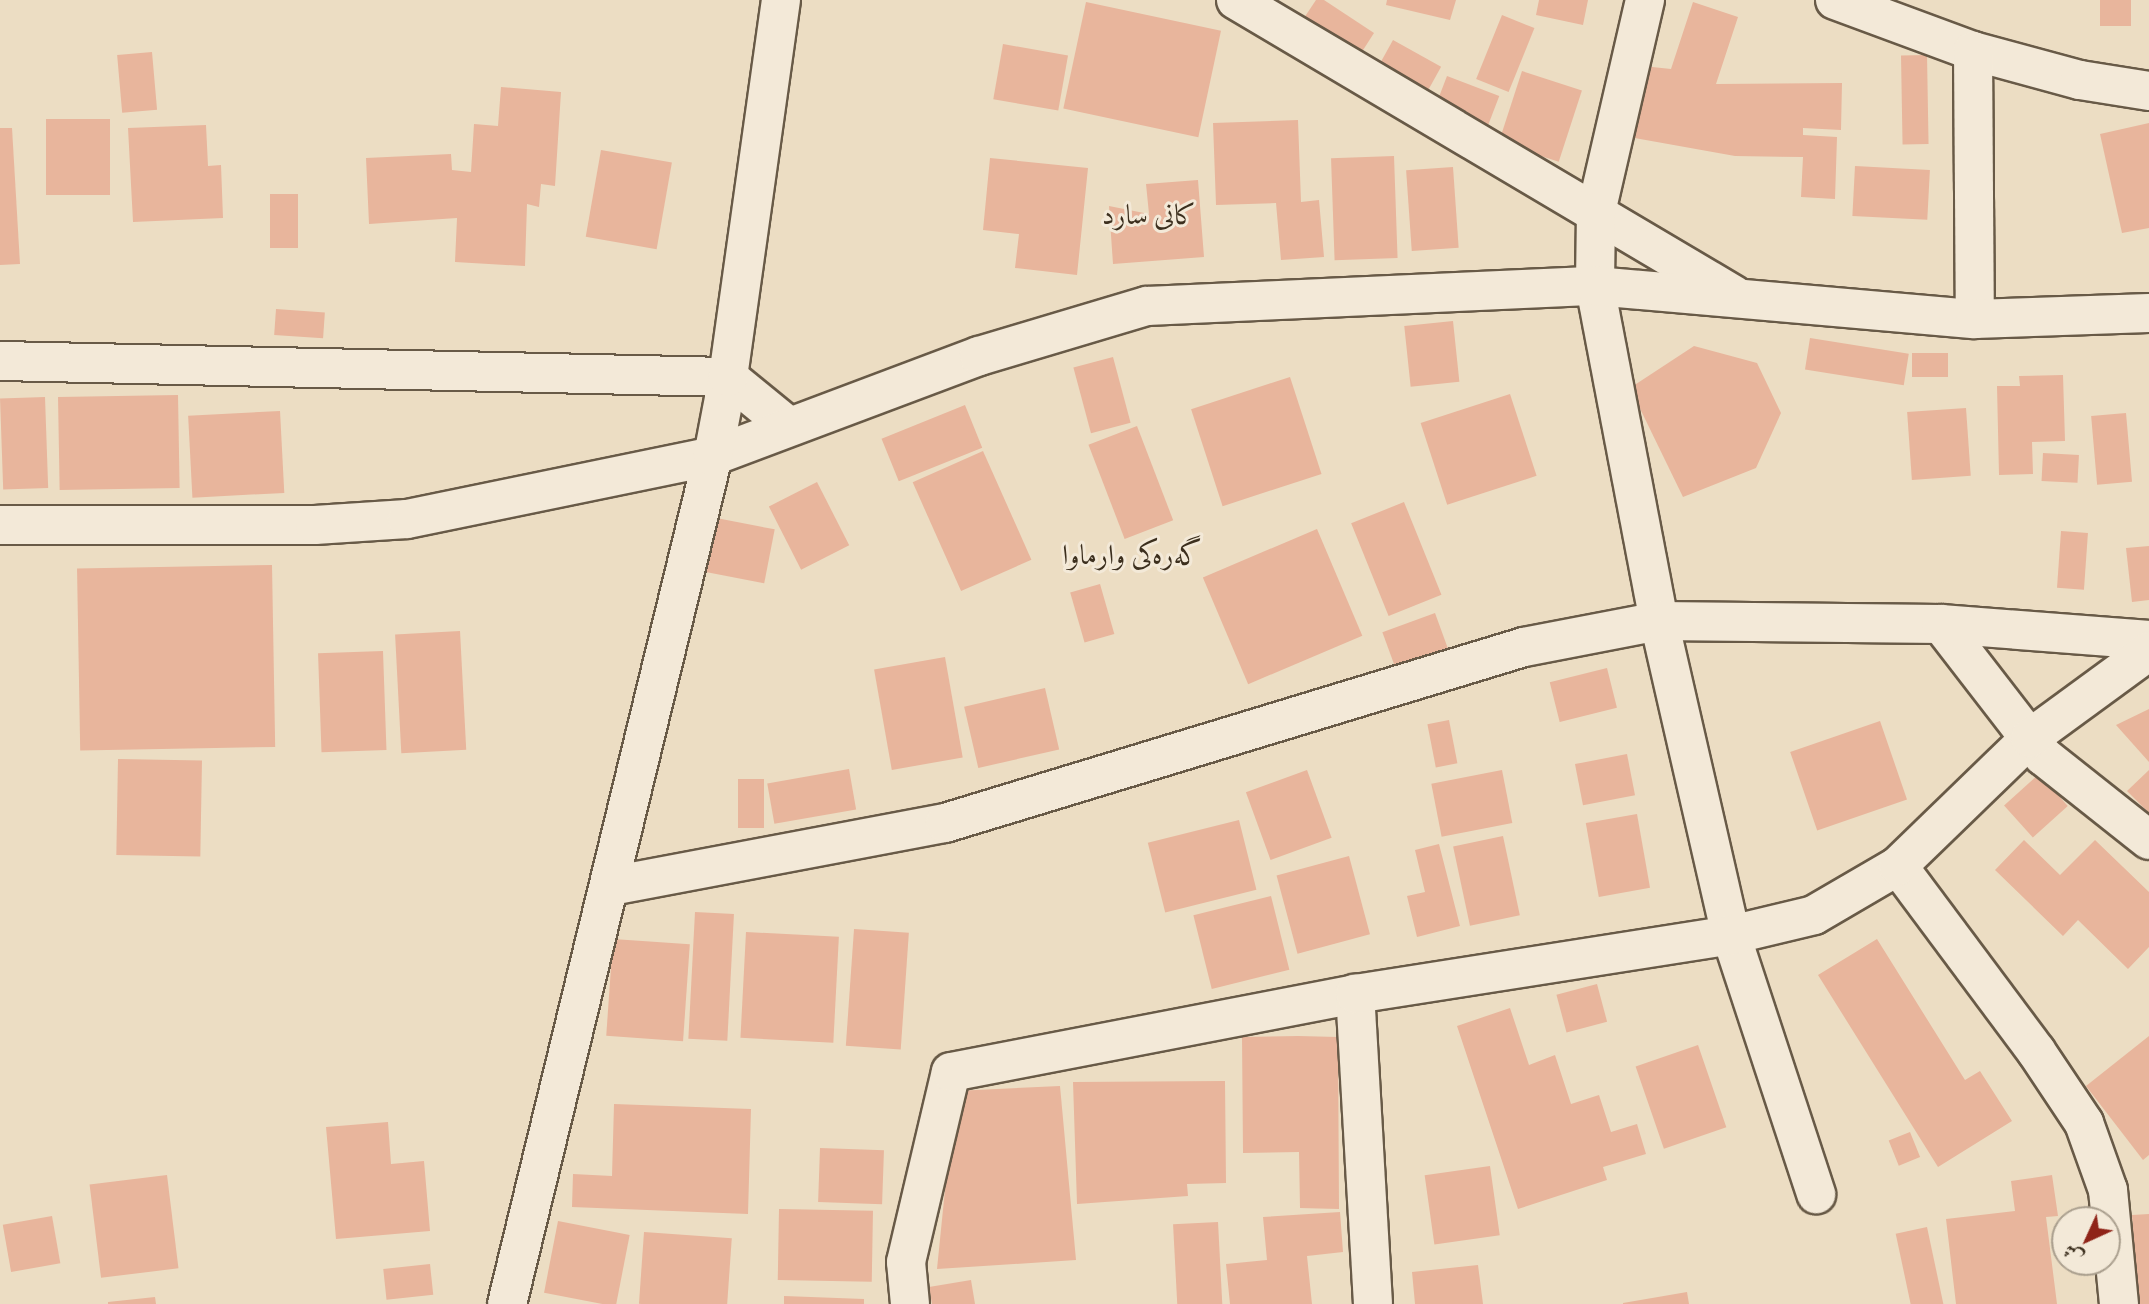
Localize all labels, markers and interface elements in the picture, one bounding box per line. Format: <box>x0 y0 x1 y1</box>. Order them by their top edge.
district label: کانی سارد <box>1102 197 1196 231</box>
district label: گەرەکی وارماوا <box>1062 537 1202 571</box>
north arrow <box>2051 1206 2121 1276</box>
text: ش <box>2056 1238 2089 1271</box>

